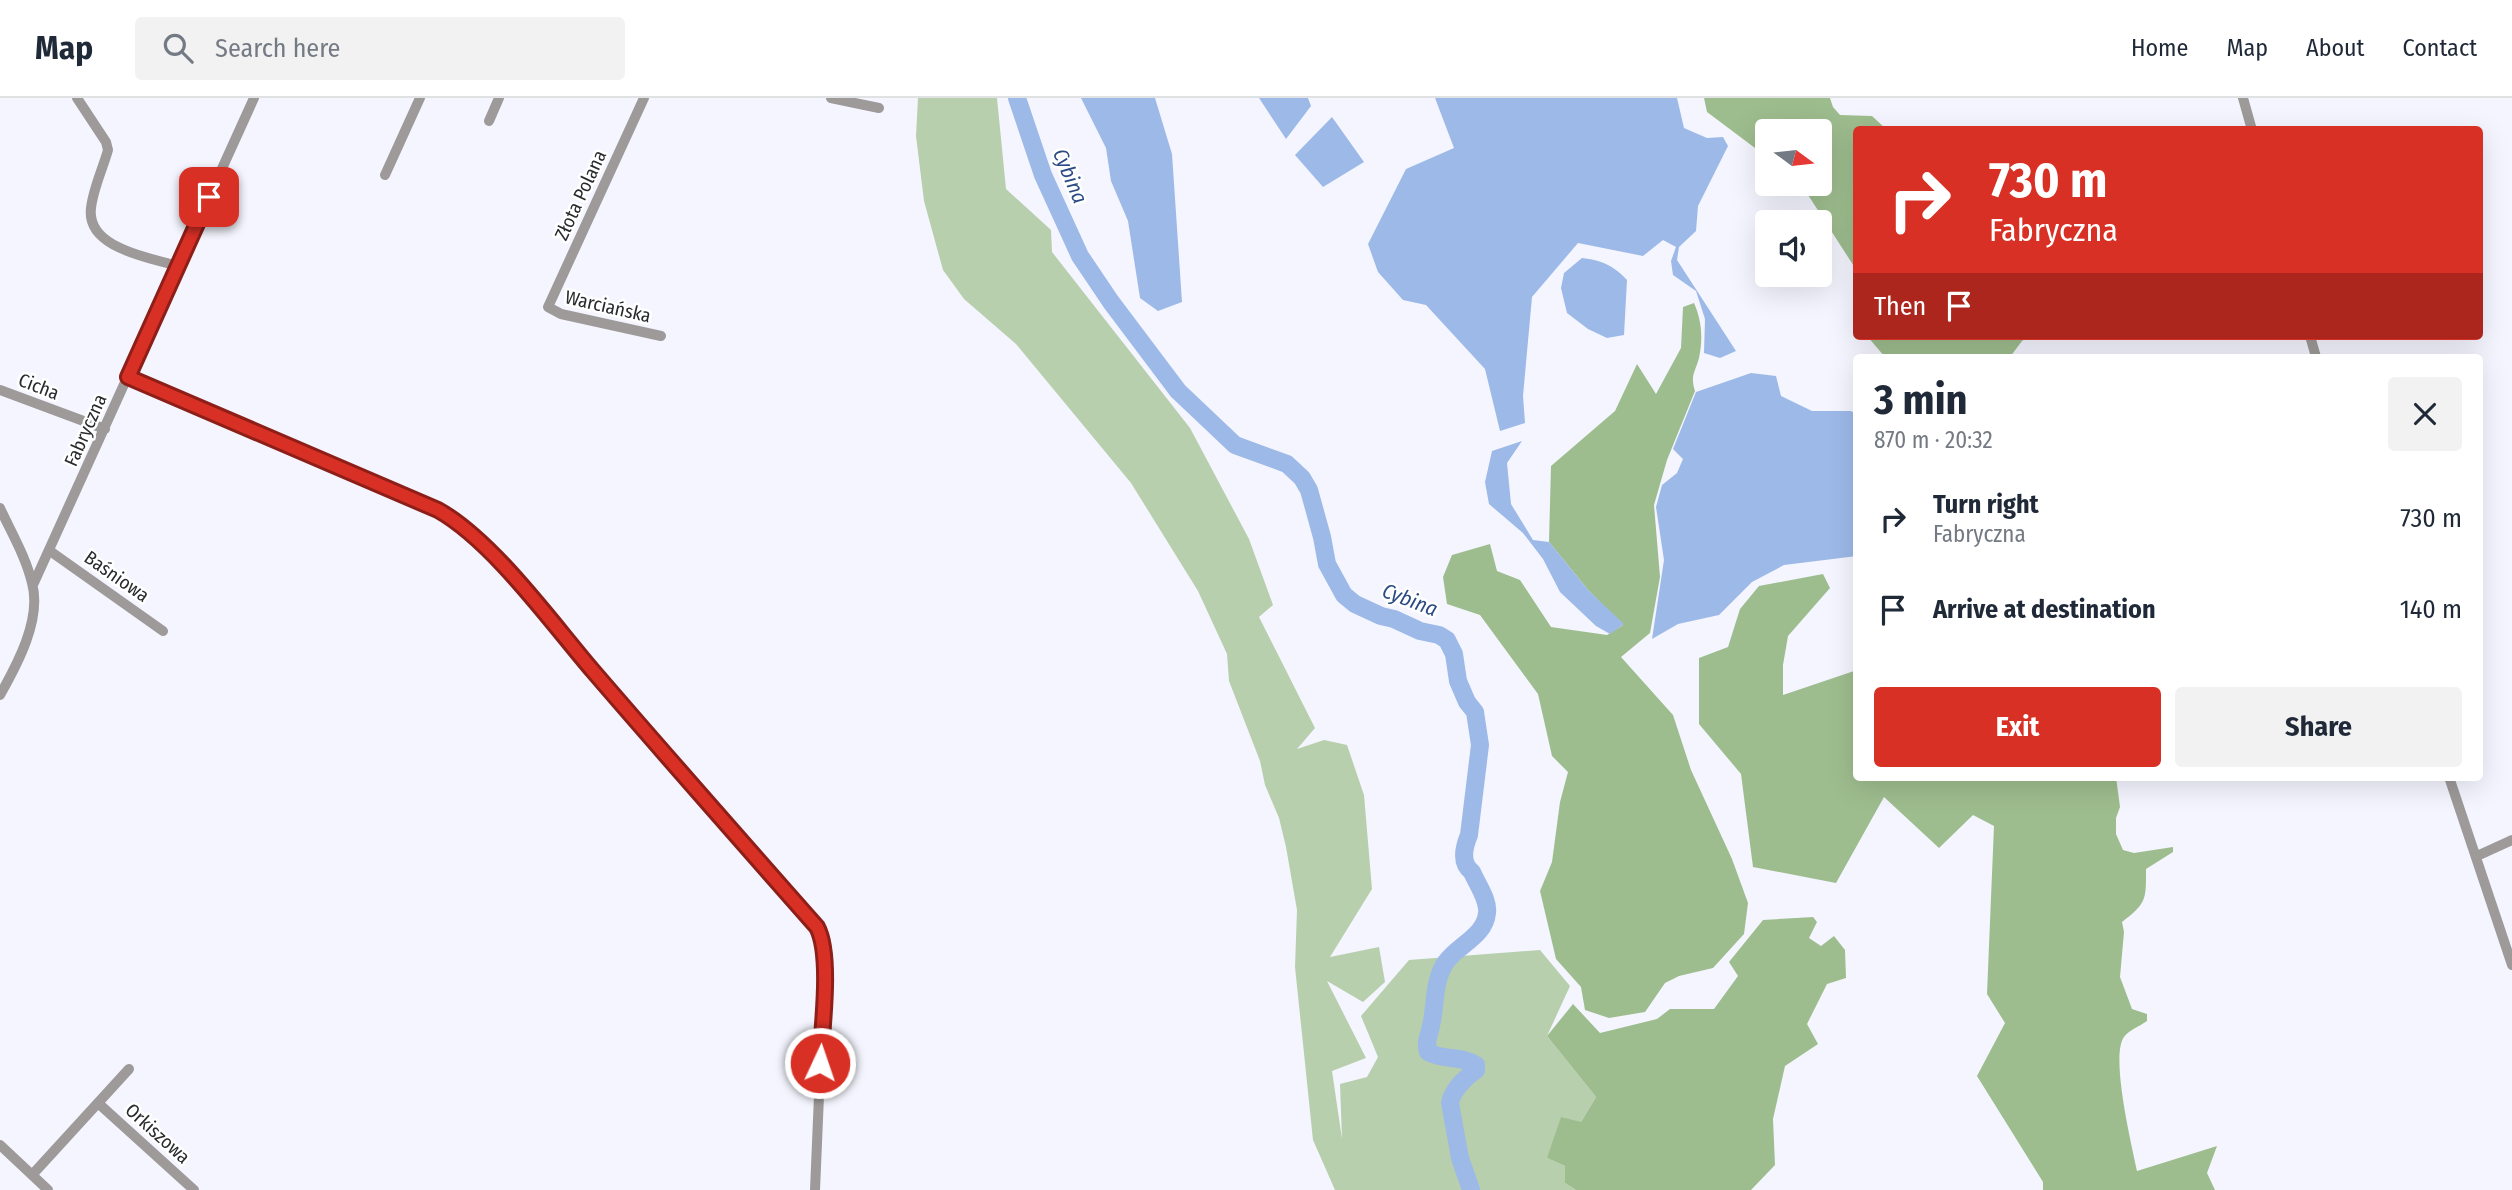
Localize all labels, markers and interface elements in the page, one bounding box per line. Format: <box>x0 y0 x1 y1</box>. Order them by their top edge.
search box <box>135 17 625 80</box>
text: Map <box>35 28 93 68</box>
icon: search <box>159 29 197 67</box>
text: Search here <box>215 33 340 64</box>
text: Home <box>2131 34 2188 62</box>
text: Map <box>2226 34 2268 62</box>
text: About <box>2306 34 2364 62</box>
text: Contact <box>2402 34 2477 62</box>
north arrow <box>1755 119 1832 196</box>
map controls <box>1755 119 1832 287</box>
water label: Cybina <box>1047 145 1093 207</box>
street label: Złota Polana <box>550 147 611 244</box>
text: 730 m <box>1989 151 2107 210</box>
icon: right <box>1874 154 1965 245</box>
pin <box>179 167 239 227</box>
icon: arrive <box>190 178 228 216</box>
button: sound <box>1755 210 1832 287</box>
text: Fabryczna <box>1989 211 2118 249</box>
street label: Warciańska <box>563 285 653 328</box>
icon: arrive <box>1940 287 1978 325</box>
text: Then <box>1874 291 1926 322</box>
street label: Cicha <box>15 368 63 405</box>
text: 3 min <box>1874 375 1968 425</box>
button: close <box>2388 377 2462 451</box>
street label: Fabryczna <box>59 391 112 470</box>
text: 870 m · 20:32 <box>1874 426 1993 454</box>
text: Turn right <box>1933 489 2039 520</box>
icon: right <box>1874 500 1912 538</box>
text: 730 m <box>2400 503 2462 534</box>
text: Fabryczna <box>1933 520 2026 548</box>
street label: Baśniowa <box>80 546 154 607</box>
water label: Cybina <box>1379 578 1441 622</box>
icon: arrive <box>1874 591 1912 629</box>
text: Arrive at destination <box>1933 594 2156 625</box>
text: 140 m <box>2400 594 2462 625</box>
button: Exit <box>1874 687 2161 767</box>
button: Share <box>2175 687 2462 767</box>
position arrow <box>783 1026 857 1100</box>
street label: Orkiszowa <box>121 1098 195 1168</box>

